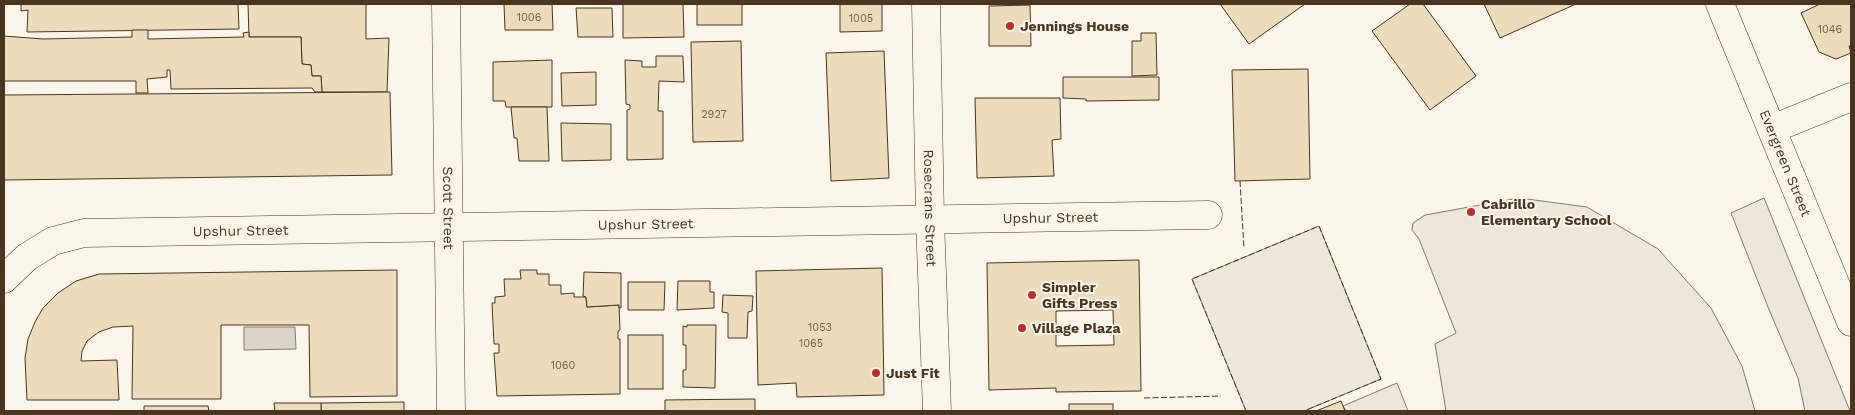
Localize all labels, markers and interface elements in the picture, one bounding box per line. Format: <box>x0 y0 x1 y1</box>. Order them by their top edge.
house number: 1006 <box>517 11 542 24</box>
house number: 1005 <box>849 12 873 25</box>
place label: Jennings House <box>1020 18 1129 34</box>
marker: Jennings House <box>1004 20 1016 32</box>
house number: 1046 <box>1818 23 1843 36</box>
street label: Evergreen Street <box>1756 107 1815 219</box>
house number: 2927 <box>701 108 727 121</box>
street label: Rosecrans Street <box>921 149 940 267</box>
street label: Scott Street <box>440 166 457 250</box>
place label: Cabrillo Elementary School <box>1481 196 1612 228</box>
marker: Cabrillo Elementary School <box>1465 206 1477 218</box>
street label: Upshur Street <box>1003 209 1099 226</box>
street label: Upshur Street <box>598 215 694 233</box>
street label: Upshur Street <box>193 222 289 239</box>
place label: Simpler Gifts Press <box>1042 279 1118 311</box>
marker: Simpler Gifts Press <box>1026 289 1038 301</box>
place label: Village Plaza <box>1032 320 1121 336</box>
house number: 1053 <box>808 321 832 334</box>
marker: Village Plaza <box>1016 322 1028 334</box>
house number: 1065 <box>799 337 823 350</box>
house number: 1060 <box>551 359 575 372</box>
place label: Just Fit <box>886 365 940 381</box>
marker: Just Fit <box>870 367 882 379</box>

